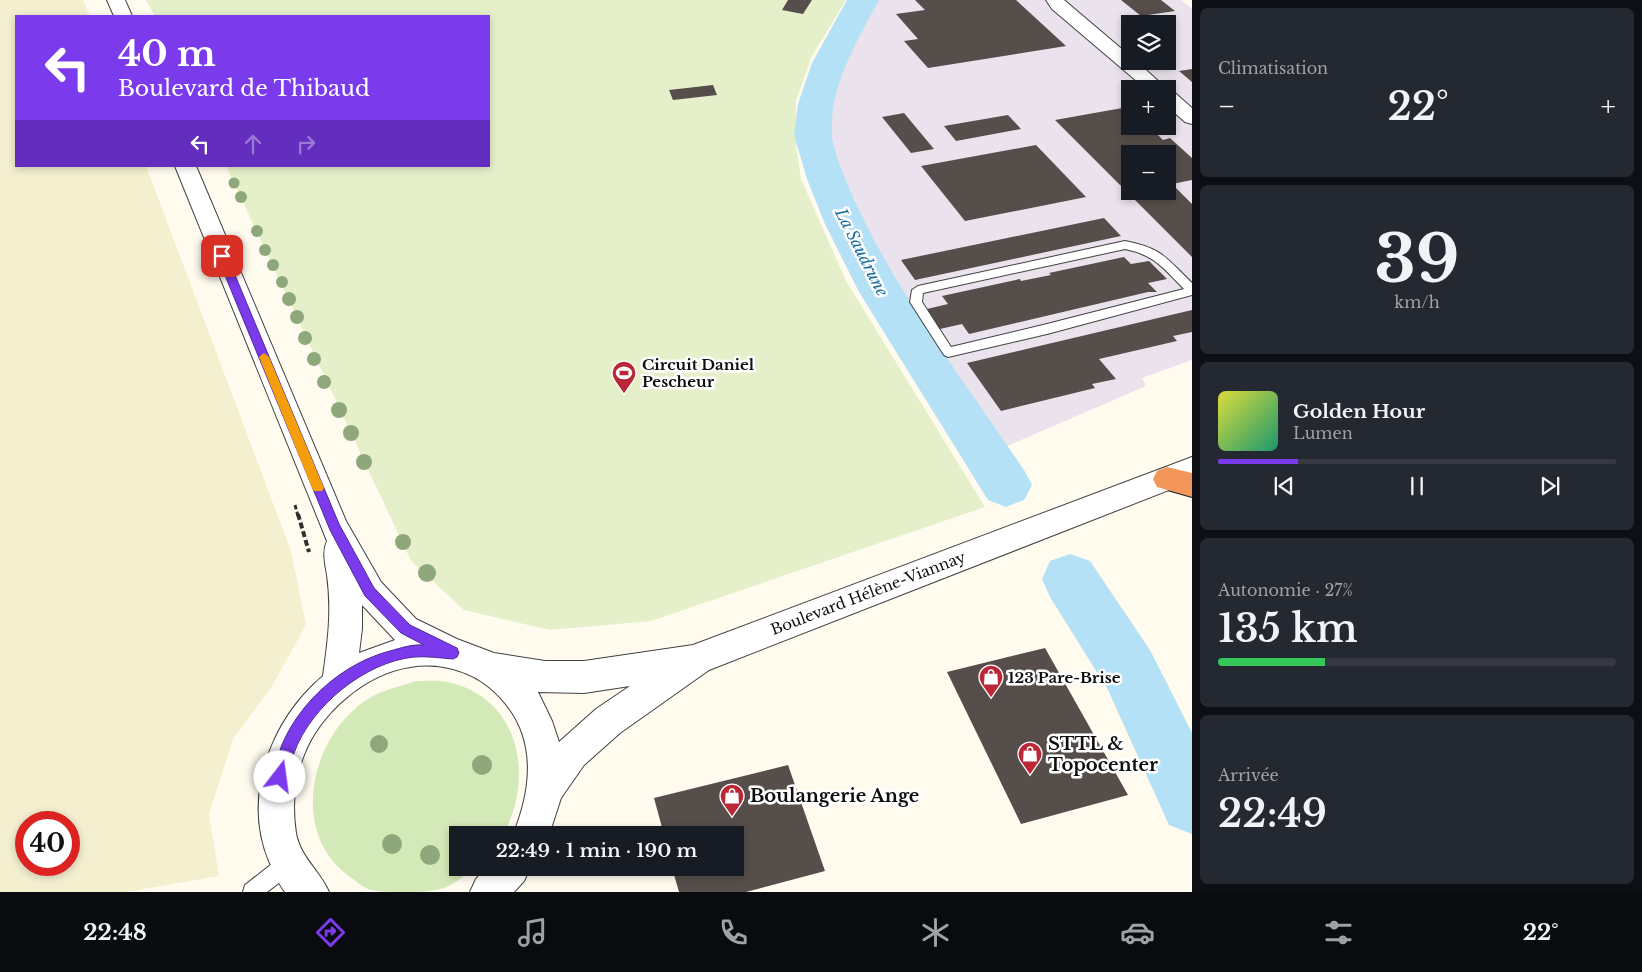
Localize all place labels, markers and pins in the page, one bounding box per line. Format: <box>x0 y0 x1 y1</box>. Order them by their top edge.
pin <box>201 235 243 277</box>
place label: Circuit Daniel Pescheur <box>642 355 755 391</box>
sports icon: Circuit Daniel Pescheur <box>611 360 637 394</box>
shop icon: 123 Pare-Brise <box>978 664 1004 698</box>
place label: 123 Pare-Brise <box>1008 668 1121 687</box>
place label: STTL & Topocenter <box>1048 733 1158 776</box>
shop icon: STTL & Topocenter <box>1017 741 1043 775</box>
shop icon: Boulangerie Ange <box>719 783 745 817</box>
place label: Boulangerie Ange <box>750 785 919 807</box>

